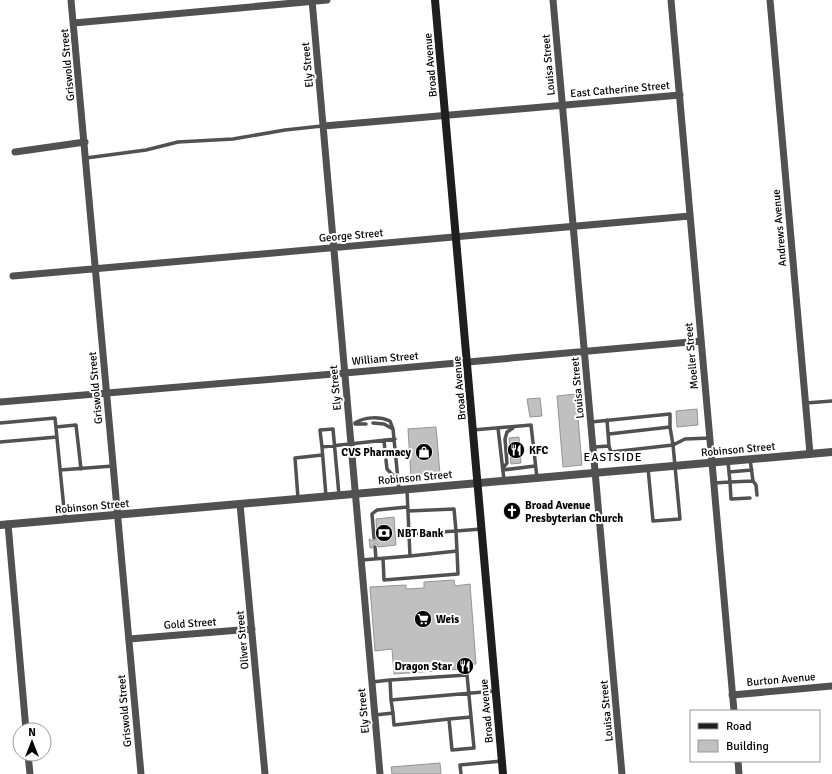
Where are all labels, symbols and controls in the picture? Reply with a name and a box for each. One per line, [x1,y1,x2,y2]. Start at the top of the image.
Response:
street label: Griswold Street [58,28,77,102]
street label: Broad Avenue [421,32,440,98]
street label: Louisa Street [539,34,558,96]
street label: Ely Street [299,42,316,88]
street label: East Catherine Street [570,79,671,100]
street label: Andrews Avenue [770,189,789,267]
street label: George Street [318,226,384,245]
street label: Moeller Street [682,322,701,390]
street label: William Street [351,349,419,368]
street label: Griswold Street [86,351,105,425]
street label: Broad Avenue [450,355,469,421]
street label: Louisa Street [568,357,587,419]
street label: Ely Street [327,365,344,411]
restaurant icon: KFC [506,440,526,460]
street label: Robinson Street [700,440,776,459]
shop icon: CVS Pharmacy [414,442,434,462]
place label: KFC [529,444,549,457]
place label: CVS Pharmacy [341,446,412,459]
district label: EASTSIDE [583,450,643,465]
street label: Robinson Street [377,468,453,487]
street label: Robinson Street [54,497,130,516]
place label: Broad Avenue Presbyterian Church [525,499,623,525]
church icon: Broad Avenue Presbyterian Church [502,501,522,521]
bank icon: NBT Bank [374,523,394,543]
place label: NBT Bank [397,527,444,540]
supermarket icon: Weis [413,609,433,629]
street label: Oliver Street [233,610,252,670]
place label: Weis [436,613,459,626]
street label: Gold Street [163,615,217,632]
restaurant icon: Dragon Star [455,656,475,676]
place label: Dragon Star [394,660,453,673]
street label: Burton Avenue [746,670,816,689]
street label: Griswold Street [115,674,134,748]
street label: Broad Avenue [477,678,496,744]
street label: Louisa Street [597,680,616,742]
street label: Ely Street [355,688,372,734]
legend [690,710,820,762]
text: Road [726,719,752,734]
north arrow [12,722,52,762]
text: N [28,726,36,739]
text: Building [726,739,769,754]

